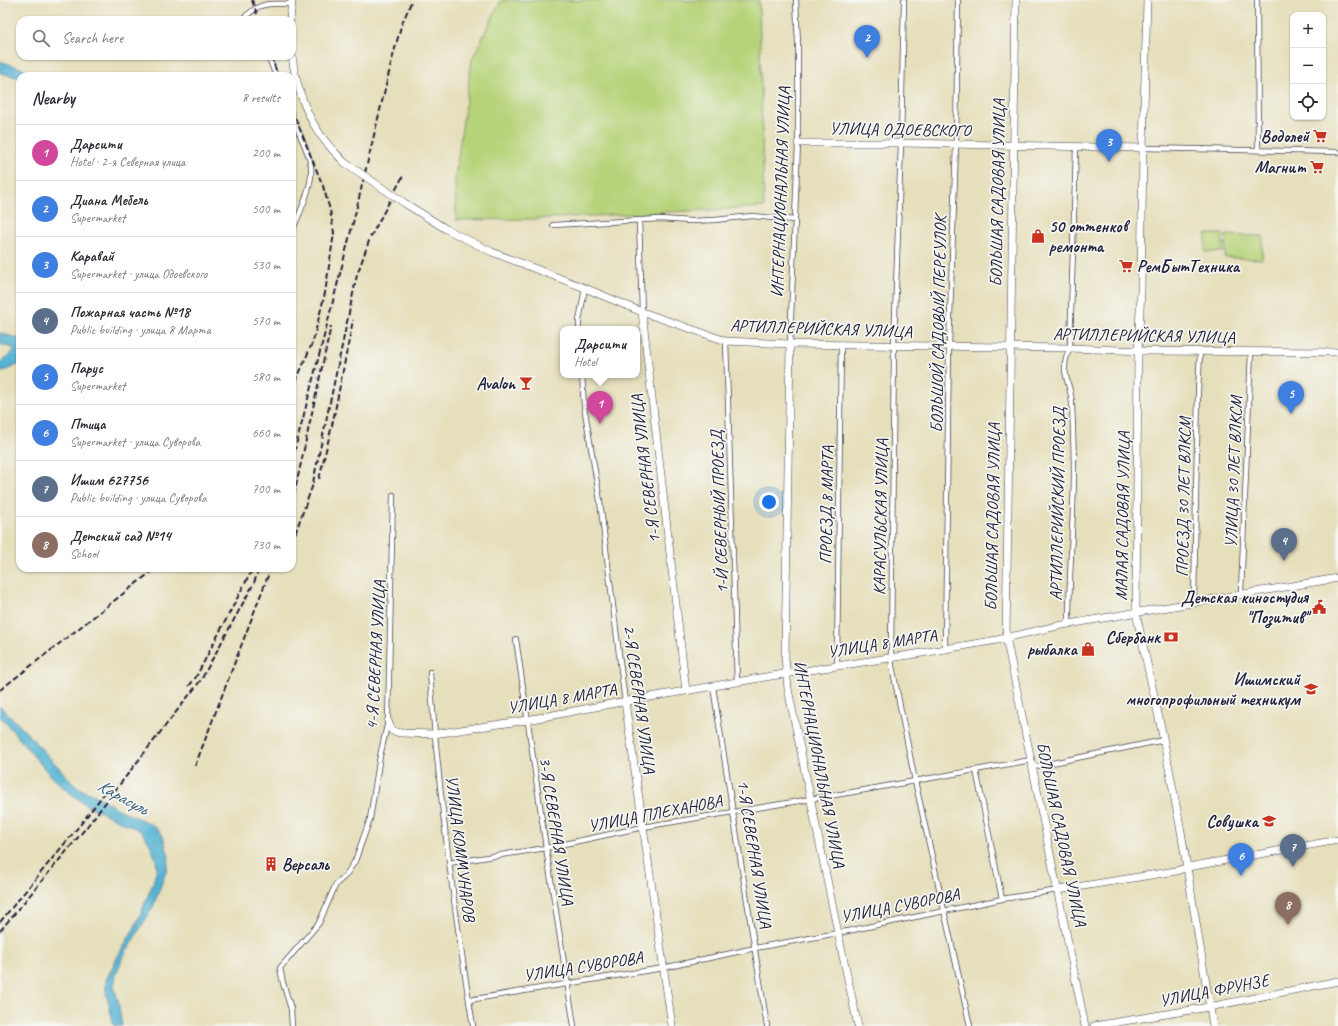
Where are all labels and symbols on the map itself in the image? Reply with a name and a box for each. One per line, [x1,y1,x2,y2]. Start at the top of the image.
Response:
pin: 2 [854,25,880,58]
street label: ИНТЕРНАЦИОНАЛЬНАЯ УЛИЦА [766,86,795,298]
street label: БОЛЬШАЯ САДОВАЯ УЛИЦА [985,98,1010,287]
street label: УЛИЦА ОДОЕВСКОГО [829,118,972,141]
place label: Водолей [1261,126,1311,147]
supermarket icon: Водолей [1312,128,1328,144]
pin: 3 [1096,129,1122,162]
place label: Магнит [1255,157,1307,178]
supermarket icon: Магнит [1309,159,1325,175]
street label: БОЛЬШОЙ САДОВЫЙ ПЕРЕУЛОК [926,212,951,433]
place label: 50 оттенков ремонта [1049,216,1131,257]
shop icon: 50 оттенков ремонта [1030,228,1046,244]
place label: РемБытТехника [1137,256,1241,277]
supermarket icon: РемБытТехника [1118,258,1134,274]
street label: АРТИЛЛЕРИЙСКАЯ УЛИЦА [730,315,913,342]
street label: АРТИЛЛЕРИЙСКАЯ УЛИЦА [1053,323,1236,348]
place label: Avalon [476,373,516,394]
bar icon: Avalon [518,375,534,391]
pin: 5 [1278,381,1304,414]
pin: 1 [587,391,613,424]
street label: 1-Я СЕВЕРНАЯ УЛИЦА [626,393,665,544]
street label: УЛИЦА 30 ЛЕТ ВЛКСМ [1220,394,1247,548]
street label: АРТИЛЛЕРИЙСКИЙ ПРОЕЗД [1045,406,1070,601]
street label: ПРОЕЗД 30 ЛЕТ ВЛКСМ [1172,415,1195,577]
street label: БОЛЬШАЯ САДОВАЯ УЛИЦА [980,422,1005,611]
street label: 1-Й СЕВЕРНЫЙ ПРОЕЗД [706,428,733,594]
street label: МАЛАЯ САДОВАЯ УЛИЦА [1111,430,1134,601]
street label: КАРАСУЛЬСКАЯ УЛИЦА [869,438,892,595]
street label: ПРОЕЗД 8 МАРТА [815,445,838,564]
your location [759,492,779,512]
pin: 4 [1271,528,1297,561]
street label: 4-Я СЕВЕРНАЯ УЛИЦА [361,579,390,730]
place label: Детская киностудия "Позитив" [1181,587,1312,629]
public building icon: Детская киностудия "Позитив" [1311,599,1327,615]
street label: 2-Я СЕВЕРНАЯ УЛИЦА [619,624,660,775]
street label: УЛИЦА 8 МАРТА [826,624,939,662]
place label: Сбербанк [1106,627,1161,648]
bank icon: Сбербанк [1163,629,1179,645]
place label: рыбалка [1028,639,1079,660]
shop icon: рыбалка [1080,641,1096,657]
street label: ИНТЕРНАЦИОНАЛЬНАЯ УЛИЦА [789,659,850,870]
place label: Ишимский многопрофильный техникум [1126,669,1302,710]
street label: УЛИЦА 8 МАРТА [506,679,619,718]
school or university icon: Ишимский многопрофильный техникум [1303,681,1319,697]
street label: БОЛЬШАЯ САДОВАЯ УЛИЦА [1032,740,1092,929]
street label: 3-Я СЕВЕРНАЯ УЛИЦА [534,756,579,907]
water label: Карасуль [94,774,154,821]
street label: УЛИЦА КОММУНАРОВ [441,774,480,924]
street label: 1-Я СЕВЕРНАЯ УЛИЦА [732,779,777,930]
street label: УЛИЦА ПЛЕХАНОВА [586,790,725,837]
place label: Совушка [1206,811,1260,832]
school or university icon: Совушка [1261,813,1277,829]
pin: 7 [1280,834,1306,867]
pin: 6 [1228,843,1254,876]
place label: Версаль [282,854,330,875]
building icon: Версаль [263,856,279,872]
street label: УЛИЦА СУВОРОВА [839,883,963,927]
pin: 8 [1275,892,1301,925]
street label: УЛИЦА СУВОРОВА [522,946,646,986]
street label: УЛИЦА ФРУНЗЕ [1158,969,1273,1011]

